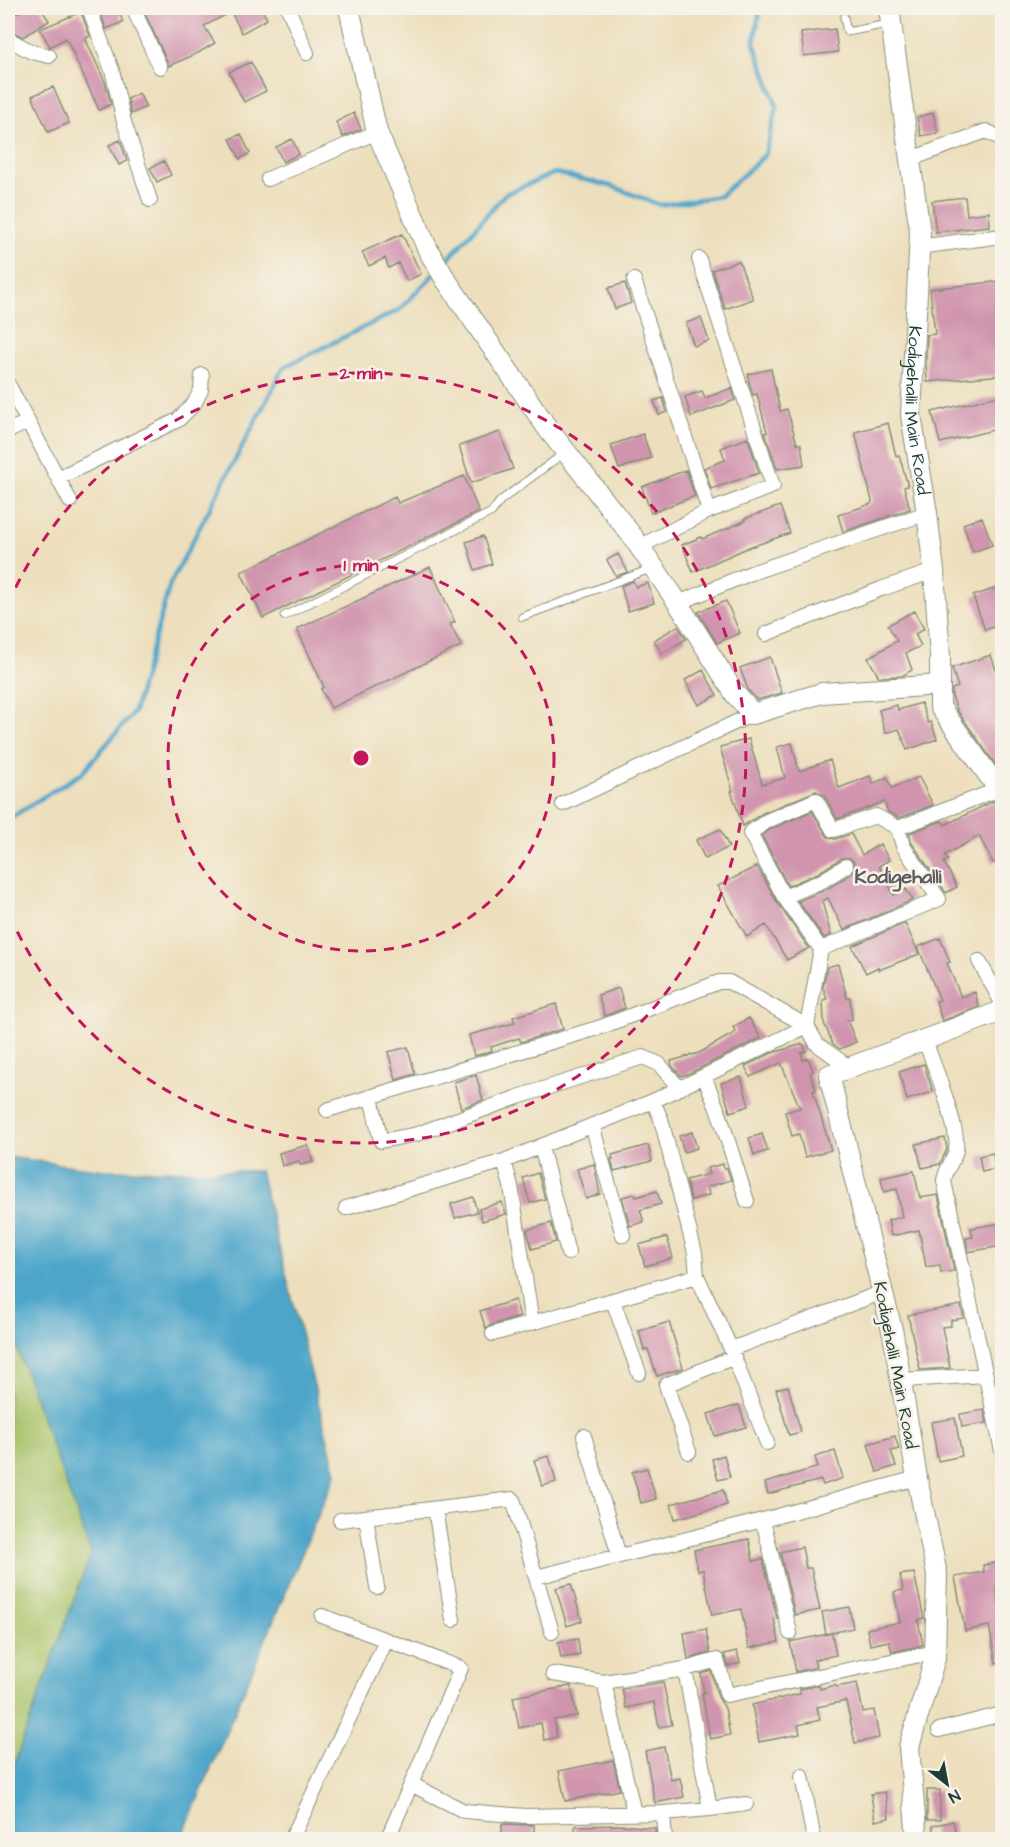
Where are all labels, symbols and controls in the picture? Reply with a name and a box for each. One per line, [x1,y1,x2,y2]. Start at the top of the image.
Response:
street label: Kodigehalli Main Road [898,325,936,497]
text: 2 min [338,361,383,386]
text: 1 min [343,553,379,578]
centre of rings [351,748,371,768]
district label: Kodigehalli [854,863,943,892]
street label: Kodigehalli Main Road [866,1279,924,1451]
north arrow [917,1754,977,1814]
text: N [944,1784,964,1808]

